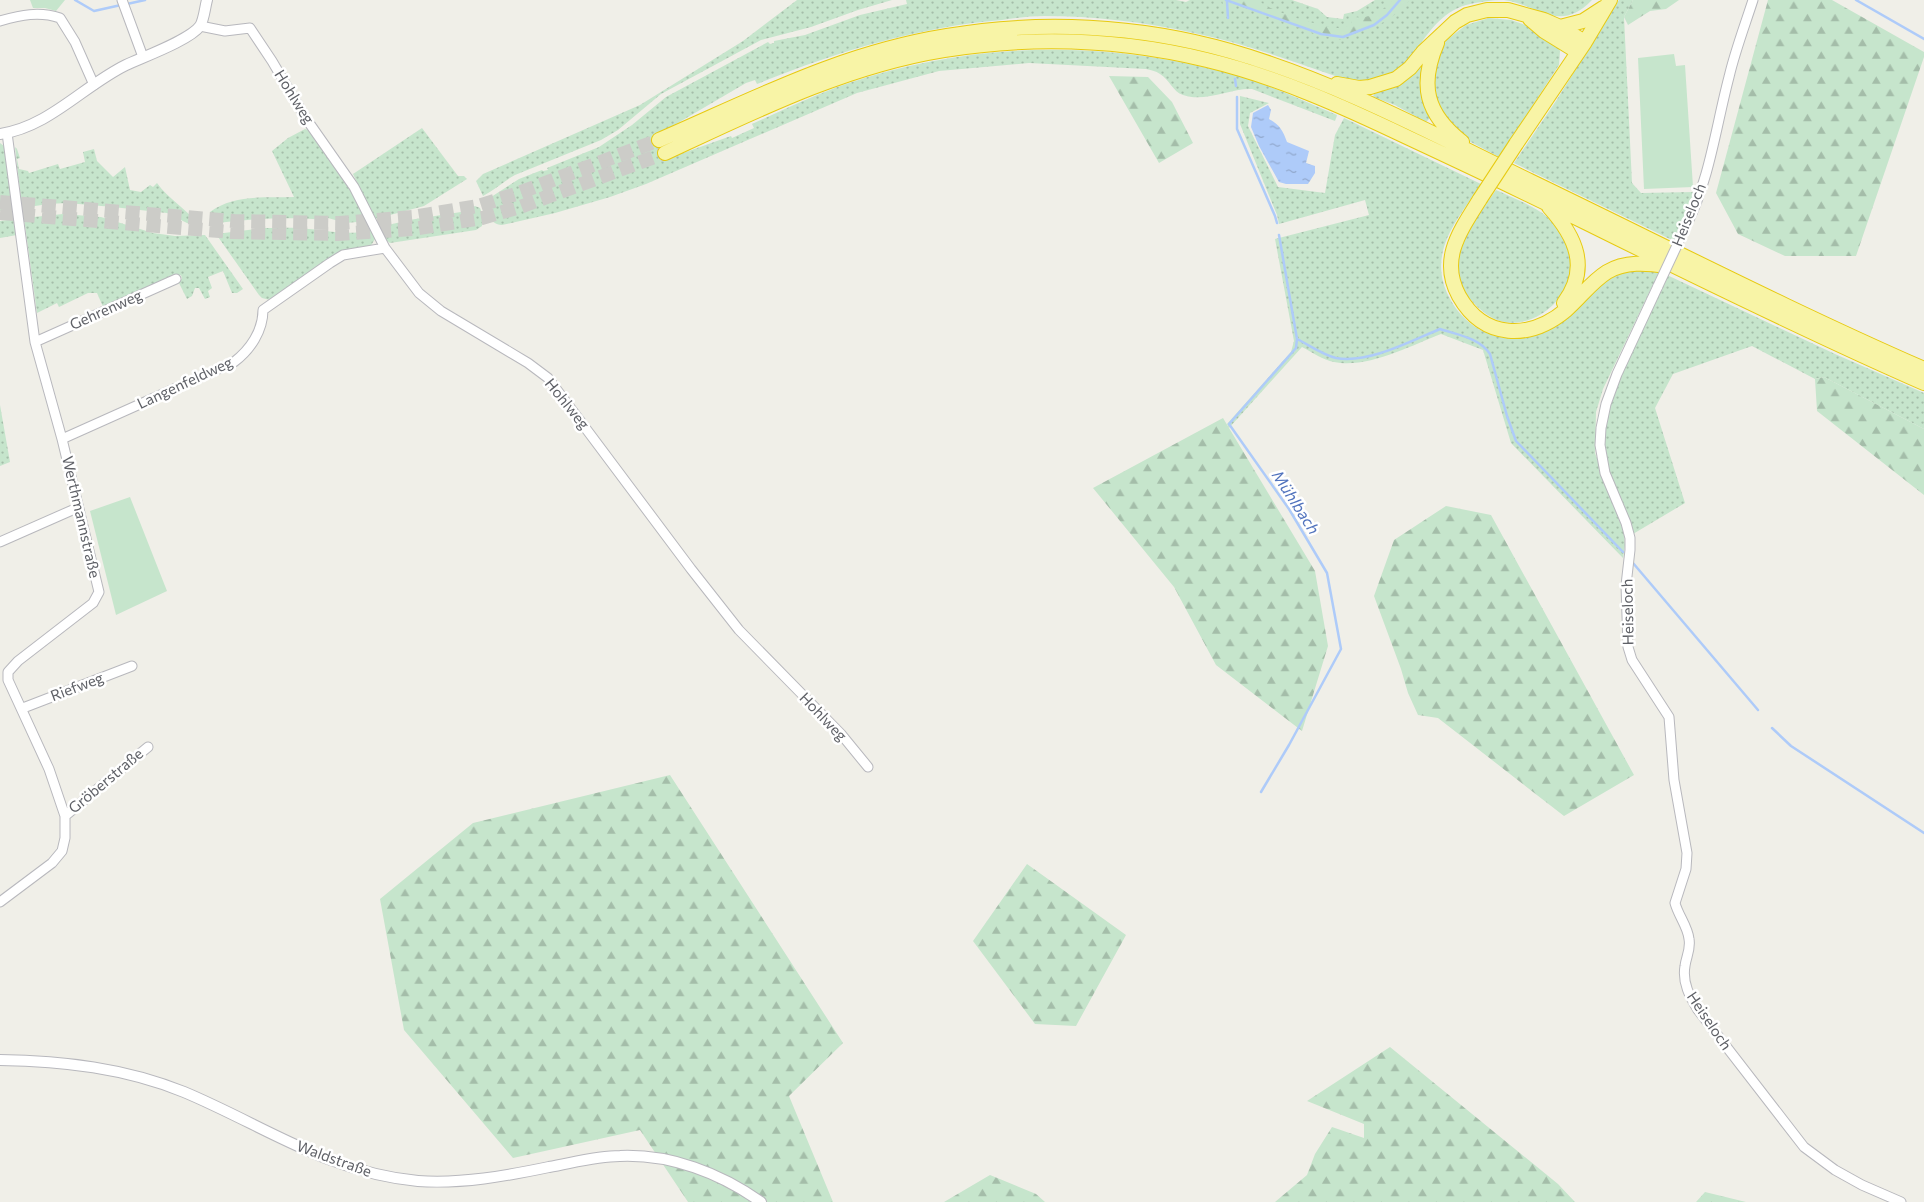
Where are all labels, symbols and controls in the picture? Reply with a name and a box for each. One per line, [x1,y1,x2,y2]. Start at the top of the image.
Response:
street label: Hohlweg [271,66,318,127]
street label: Heiseloch [1667,180,1709,249]
street label: Gehrenweg [67,285,145,333]
street label: Langenfeldweg [134,352,235,412]
street label: Hohlweg [542,374,594,433]
street label: Werthmannstraße [59,454,105,580]
water label: Mühlbach [1269,466,1324,537]
street label: Heiseloch [1617,579,1637,645]
street label: Riefweg [48,668,106,704]
street label: Hohlweg [796,688,851,744]
street label: Gröberstraße [64,744,146,817]
street label: Heiseloch [1684,988,1736,1053]
street label: Waldstraße [294,1136,374,1180]

